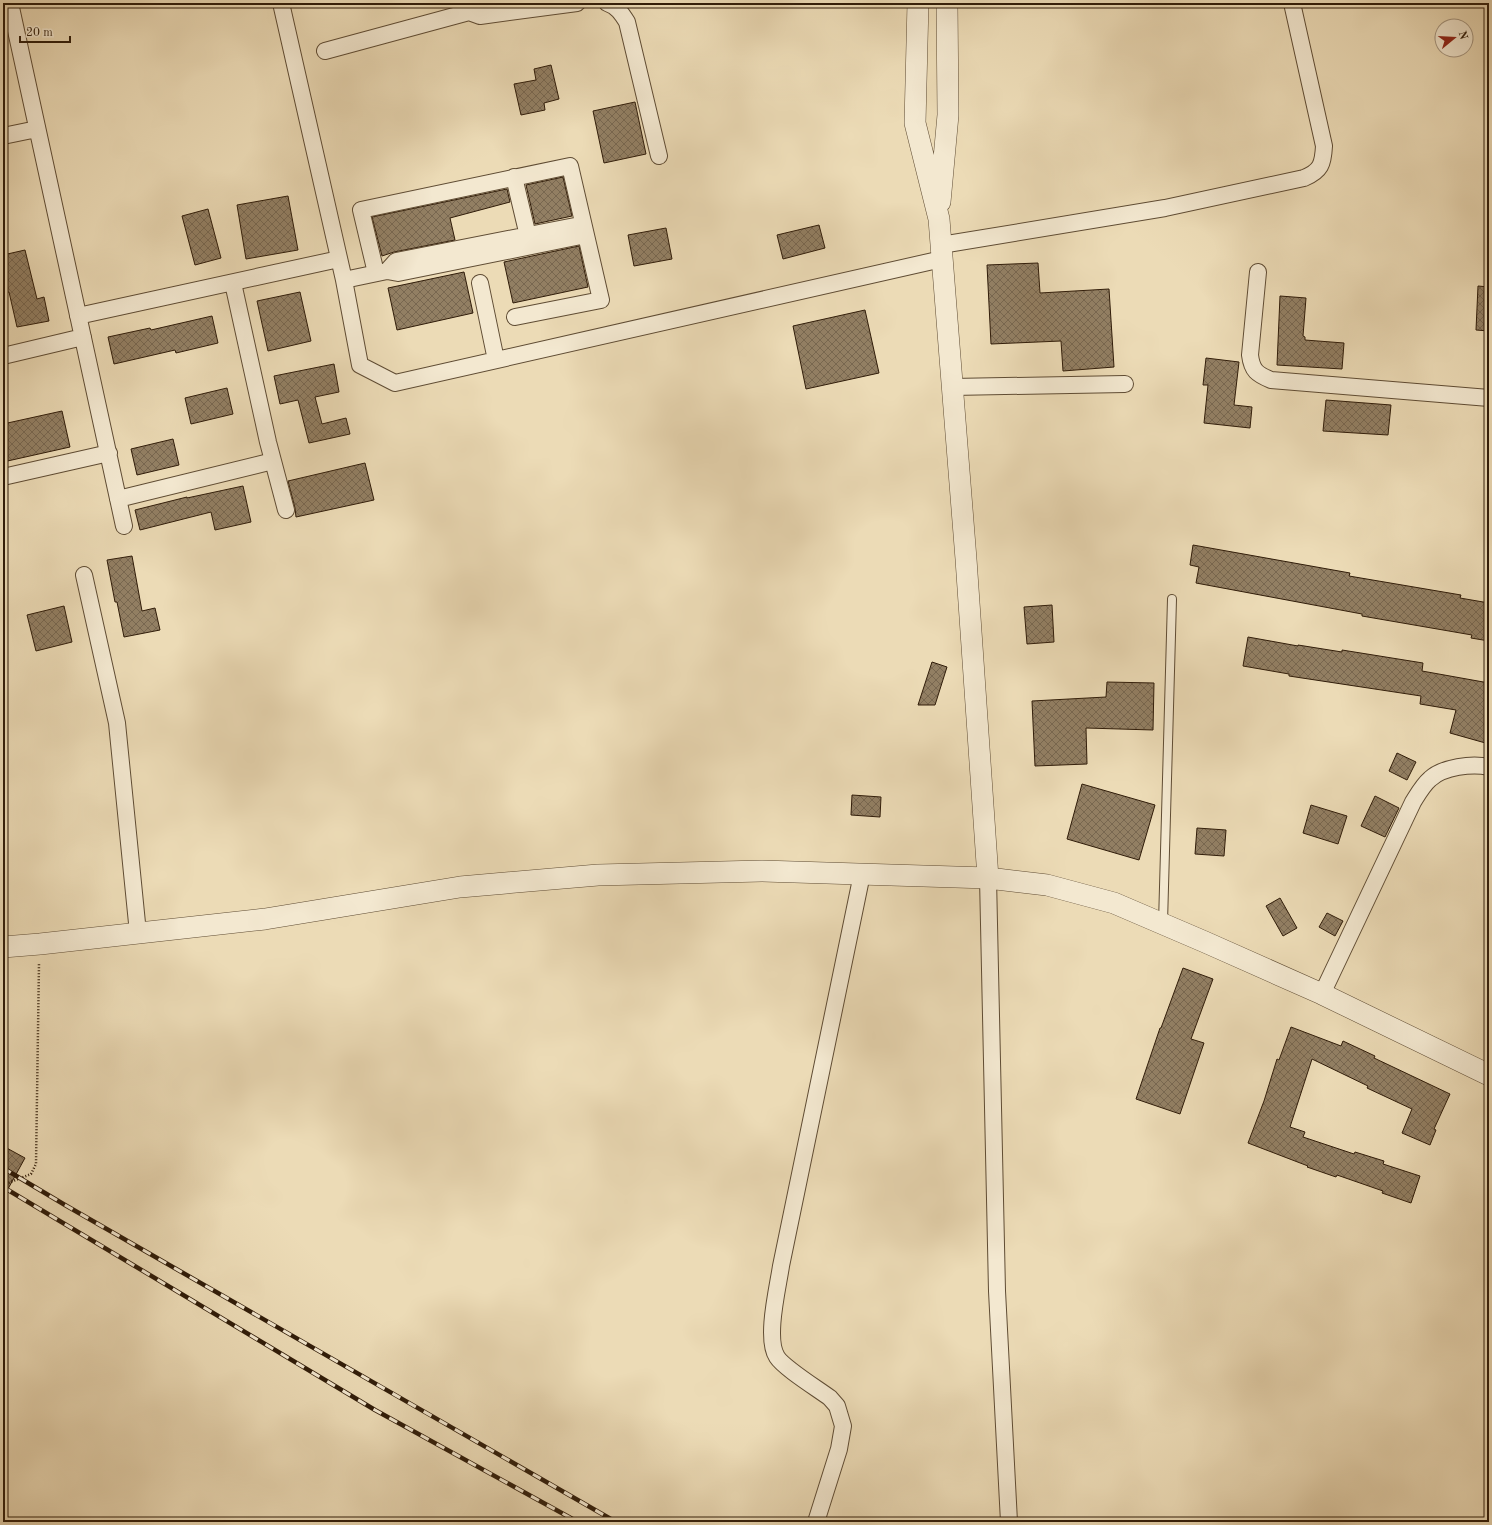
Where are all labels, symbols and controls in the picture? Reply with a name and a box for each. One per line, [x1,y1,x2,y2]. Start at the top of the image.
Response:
scale bar [20,18,70,44]
north arrow [1434,18,1474,58]
text: 20 m [26,27,53,39]
text: N [1456,30,1469,42]

